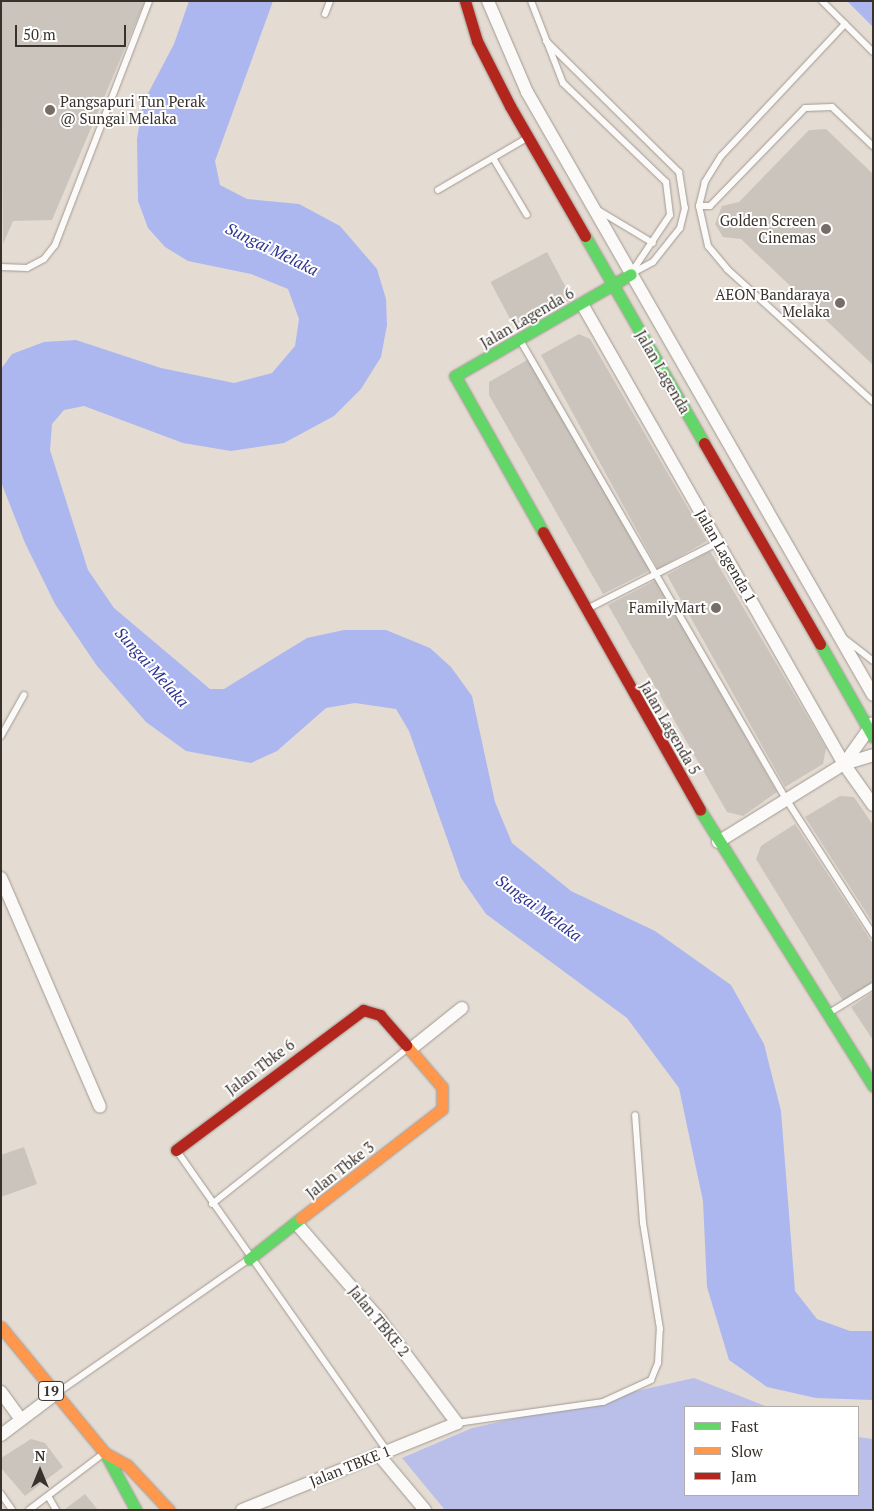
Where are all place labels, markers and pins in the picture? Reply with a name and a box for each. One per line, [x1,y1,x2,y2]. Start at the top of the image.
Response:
place label: Pangsapuri Tun Perak @ Sungai Melaka [60,92,205,127]
marker: Pangsapuri Tun Perak @ Sungai Melaka [44,104,56,116]
place label: Golden Screen Cinemas [720,211,816,246]
marker: Golden Screen Cinemas [820,223,832,235]
place label: AEON Bandaraya Melaka [715,285,830,320]
marker: AEON Bandaraya Melaka [834,297,846,309]
place label: FamilyMart [629,599,706,617]
marker: FamilyMart [710,602,722,614]

